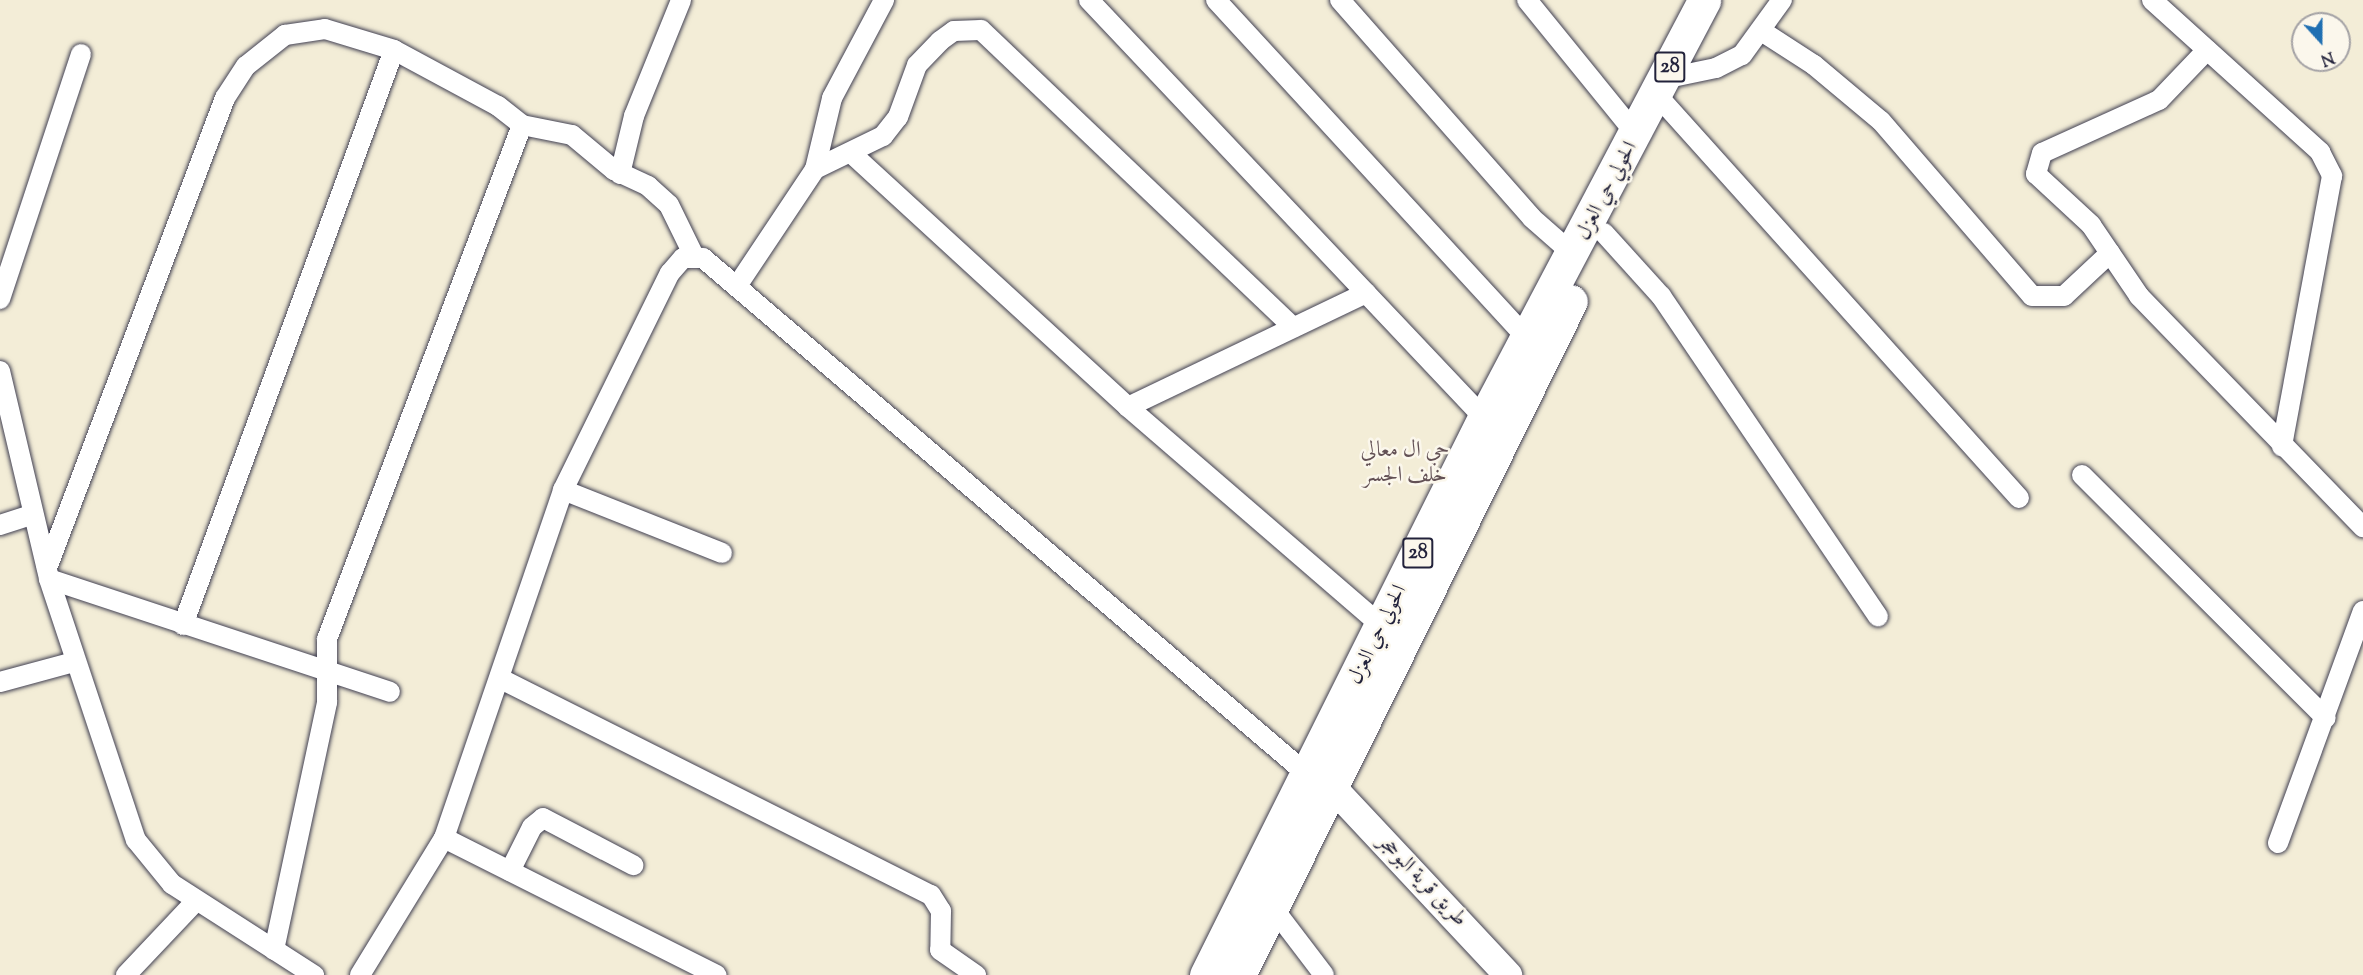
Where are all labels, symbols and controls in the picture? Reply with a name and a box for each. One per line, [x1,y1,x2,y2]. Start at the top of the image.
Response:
north arrow [2291,12,2351,72]
text: N [2317,44,2337,70]
road number: 28 [1654,50,1686,84]
street label: الحولي حي العزل [1571,137,1643,245]
district label: حي ال معالي خلف الجسر [1361,438,1449,490]
road number: 28 [1402,536,1434,570]
street label: الحولي حي العزل [1343,581,1413,689]
street label: طريق قرية البوحجر [1372,830,1472,932]

